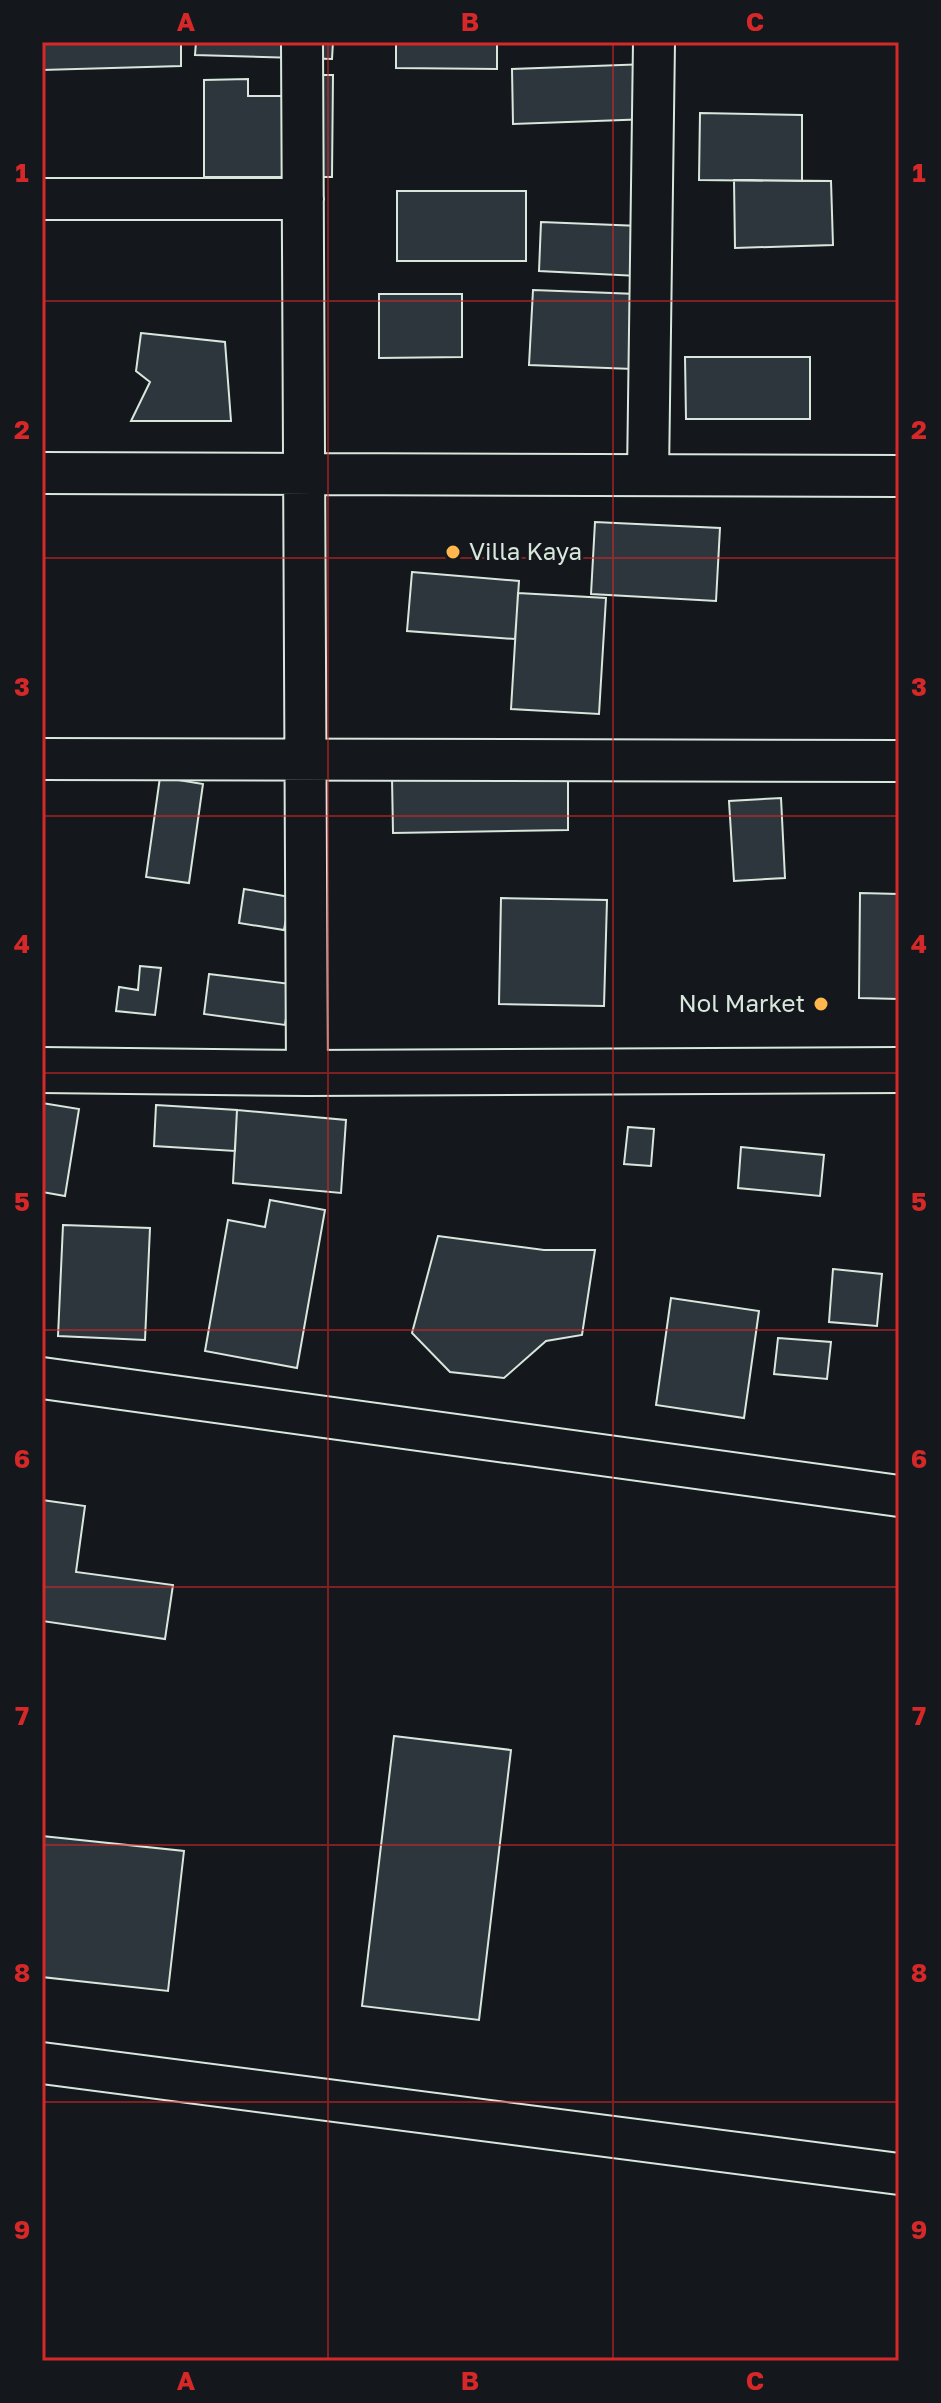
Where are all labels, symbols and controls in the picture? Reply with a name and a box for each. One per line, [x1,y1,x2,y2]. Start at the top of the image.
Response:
text: A [177,6,196,37]
text: B [461,6,479,37]
text: C [746,6,764,37]
text: 1 [15,157,29,188]
text: 1 [912,157,926,188]
text: 2 [14,414,30,445]
text: 2 [911,414,927,445]
place label: Villa Kaya [469,536,582,565]
marker: Villa Kaya [444,543,462,561]
text: 3 [14,671,30,702]
text: 3 [911,671,927,702]
text: 4 [14,928,30,959]
text: 4 [911,928,927,959]
place label: Nol Market [679,988,805,1017]
marker: Nol Market [812,995,830,1013]
text: 5 [14,1186,30,1217]
text: 5 [911,1186,927,1217]
text: 6 [14,1443,30,1474]
text: 6 [911,1443,927,1474]
text: 7 [15,1700,29,1731]
text: 7 [912,1700,926,1731]
text: 8 [14,1957,30,1988]
text: 8 [911,1957,927,1988]
text: 9 [14,2214,30,2245]
text: 9 [911,2214,927,2245]
text: A [177,2365,196,2396]
text: B [461,2365,479,2396]
text: C [746,2365,764,2396]

